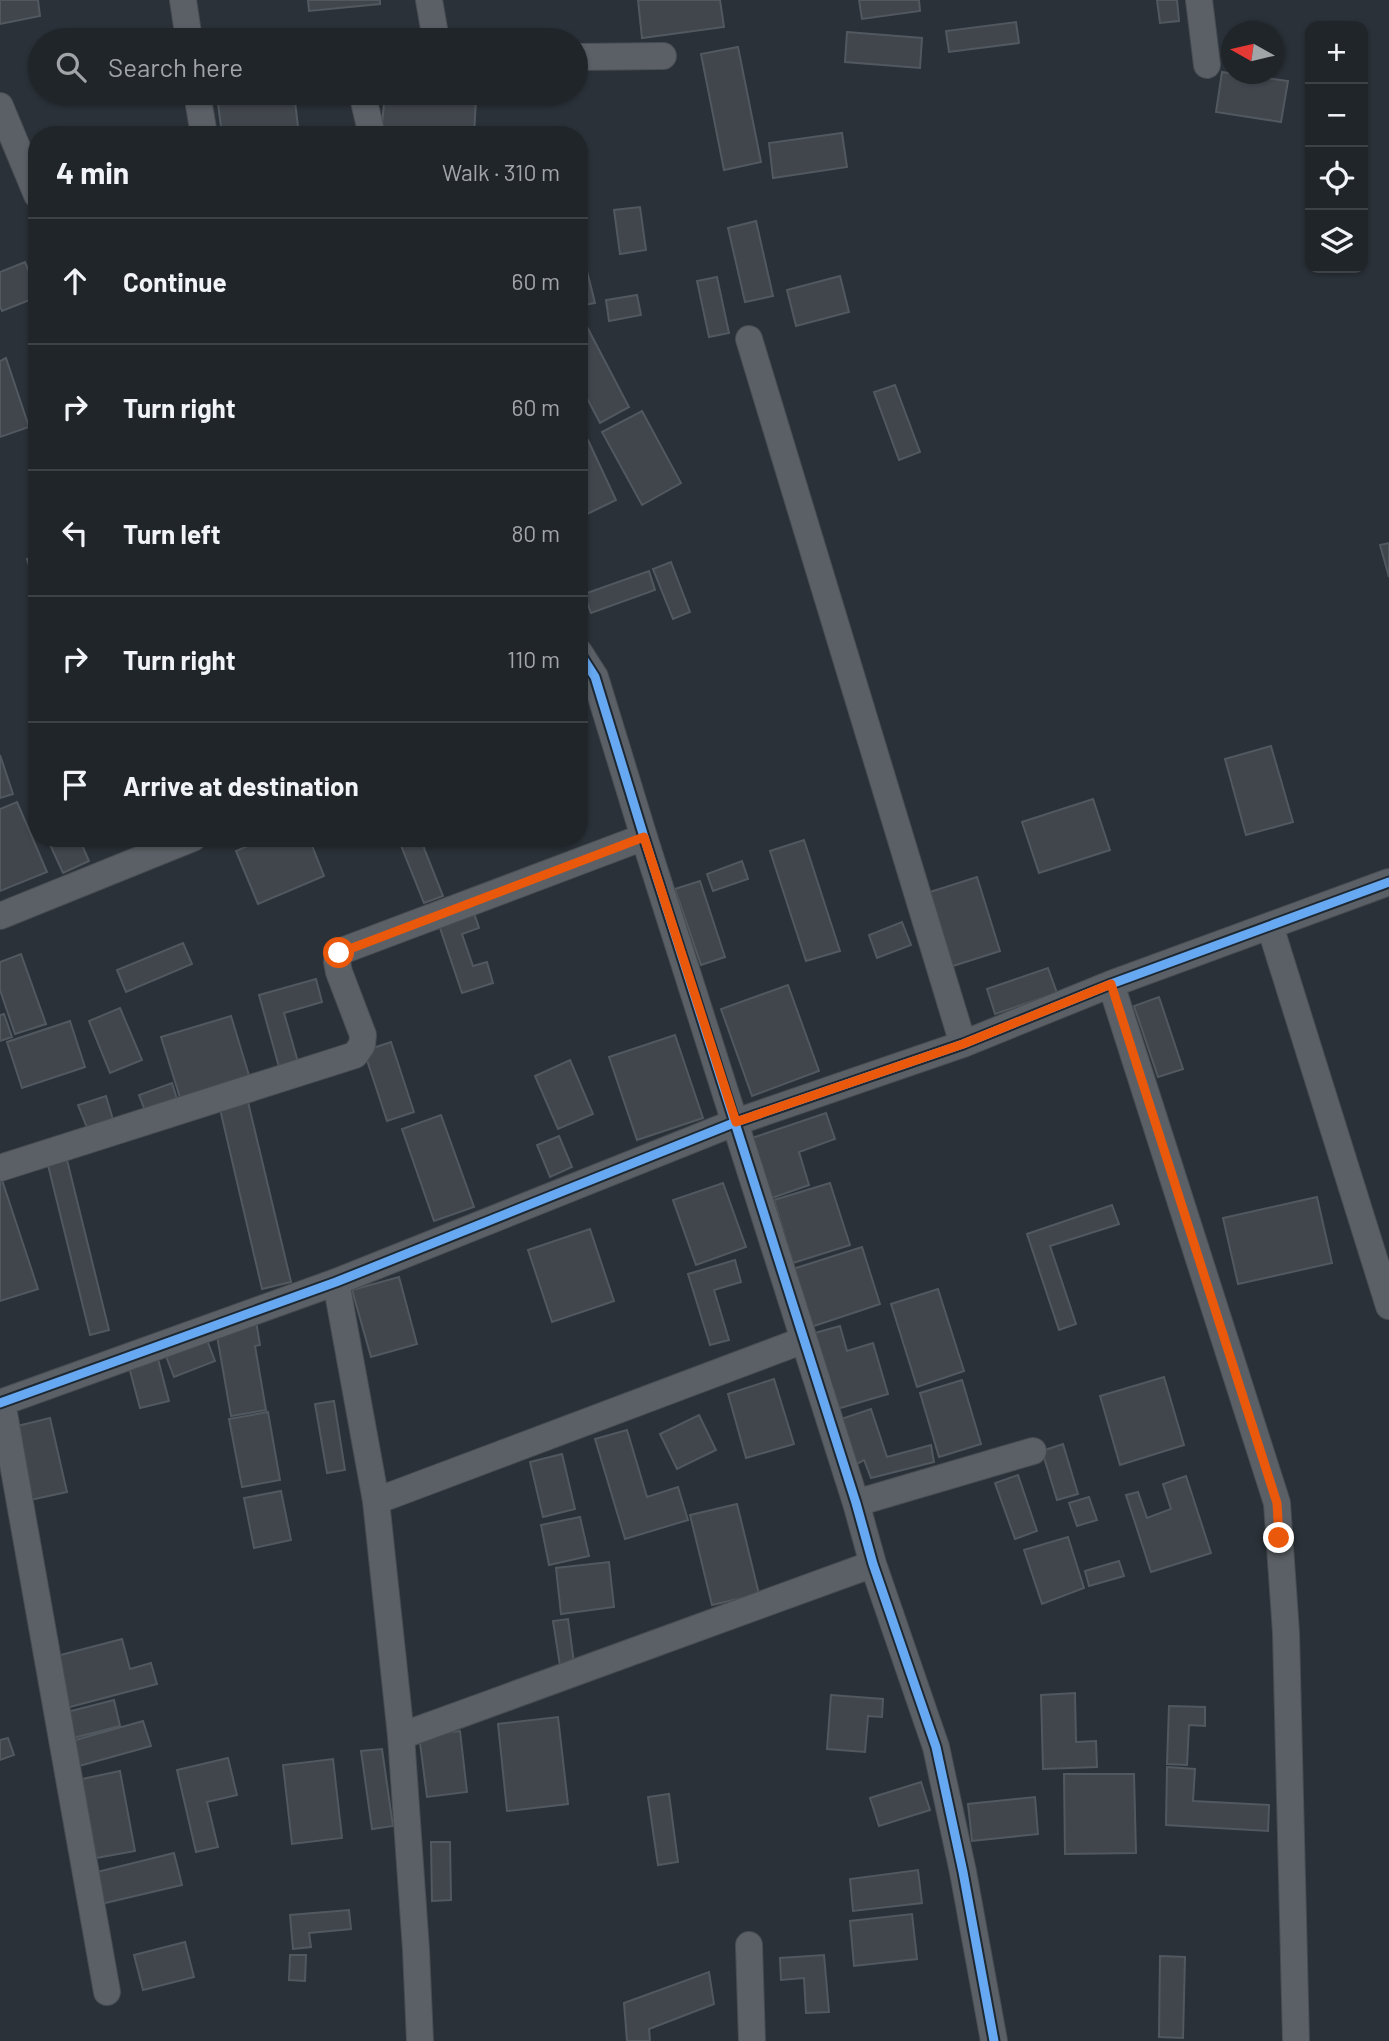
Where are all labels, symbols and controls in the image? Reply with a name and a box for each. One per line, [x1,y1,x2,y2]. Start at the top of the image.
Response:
north arrow [1221,21,1284,84]
map controls [1305,21,1368,273]
button: + [1305,21,1368,84]
search box [28,28,588,105]
icon: search [52,48,90,86]
text: Search here [108,51,243,82]
button: − [1305,84,1368,147]
button: locate [1305,147,1368,210]
text: 4 min [56,154,129,190]
text: Walk · 310 m [442,158,560,186]
button: layers [1305,210,1368,273]
icon: ahead [56,262,94,300]
text: Continue [123,266,227,297]
text: 60 m [512,267,560,295]
icon: right [56,388,94,426]
text: Turn right [123,392,236,423]
text: 60 m [512,393,560,421]
icon: left [56,514,94,552]
text: Turn left [123,518,221,549]
text: 80 m [511,519,560,547]
icon: right [56,640,94,678]
text: Turn right [123,644,236,675]
text: 110 m [507,645,560,673]
icon: arrive [56,766,94,804]
text: Arrive at destination [123,770,359,801]
route start [323,937,354,968]
route end [1263,1522,1294,1553]

